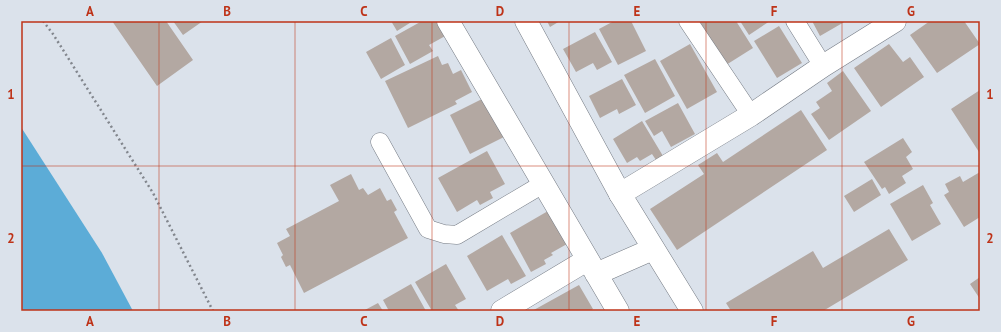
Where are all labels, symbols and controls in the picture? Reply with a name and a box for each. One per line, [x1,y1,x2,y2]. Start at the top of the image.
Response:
text: A [86,3,94,20]
text: B [223,3,231,20]
text: C [360,3,368,20]
text: D [496,3,504,20]
text: E [634,3,641,20]
text: F [771,3,778,20]
text: G [907,3,915,20]
text: 1 [7,86,15,103]
text: 1 [986,86,994,103]
text: 2 [7,230,15,247]
text: 2 [986,230,994,247]
text: A [86,313,94,330]
text: B [223,313,231,330]
text: C [360,313,368,330]
text: D [496,313,504,330]
text: E [634,313,641,330]
text: F [771,313,778,330]
text: G [907,313,915,330]

